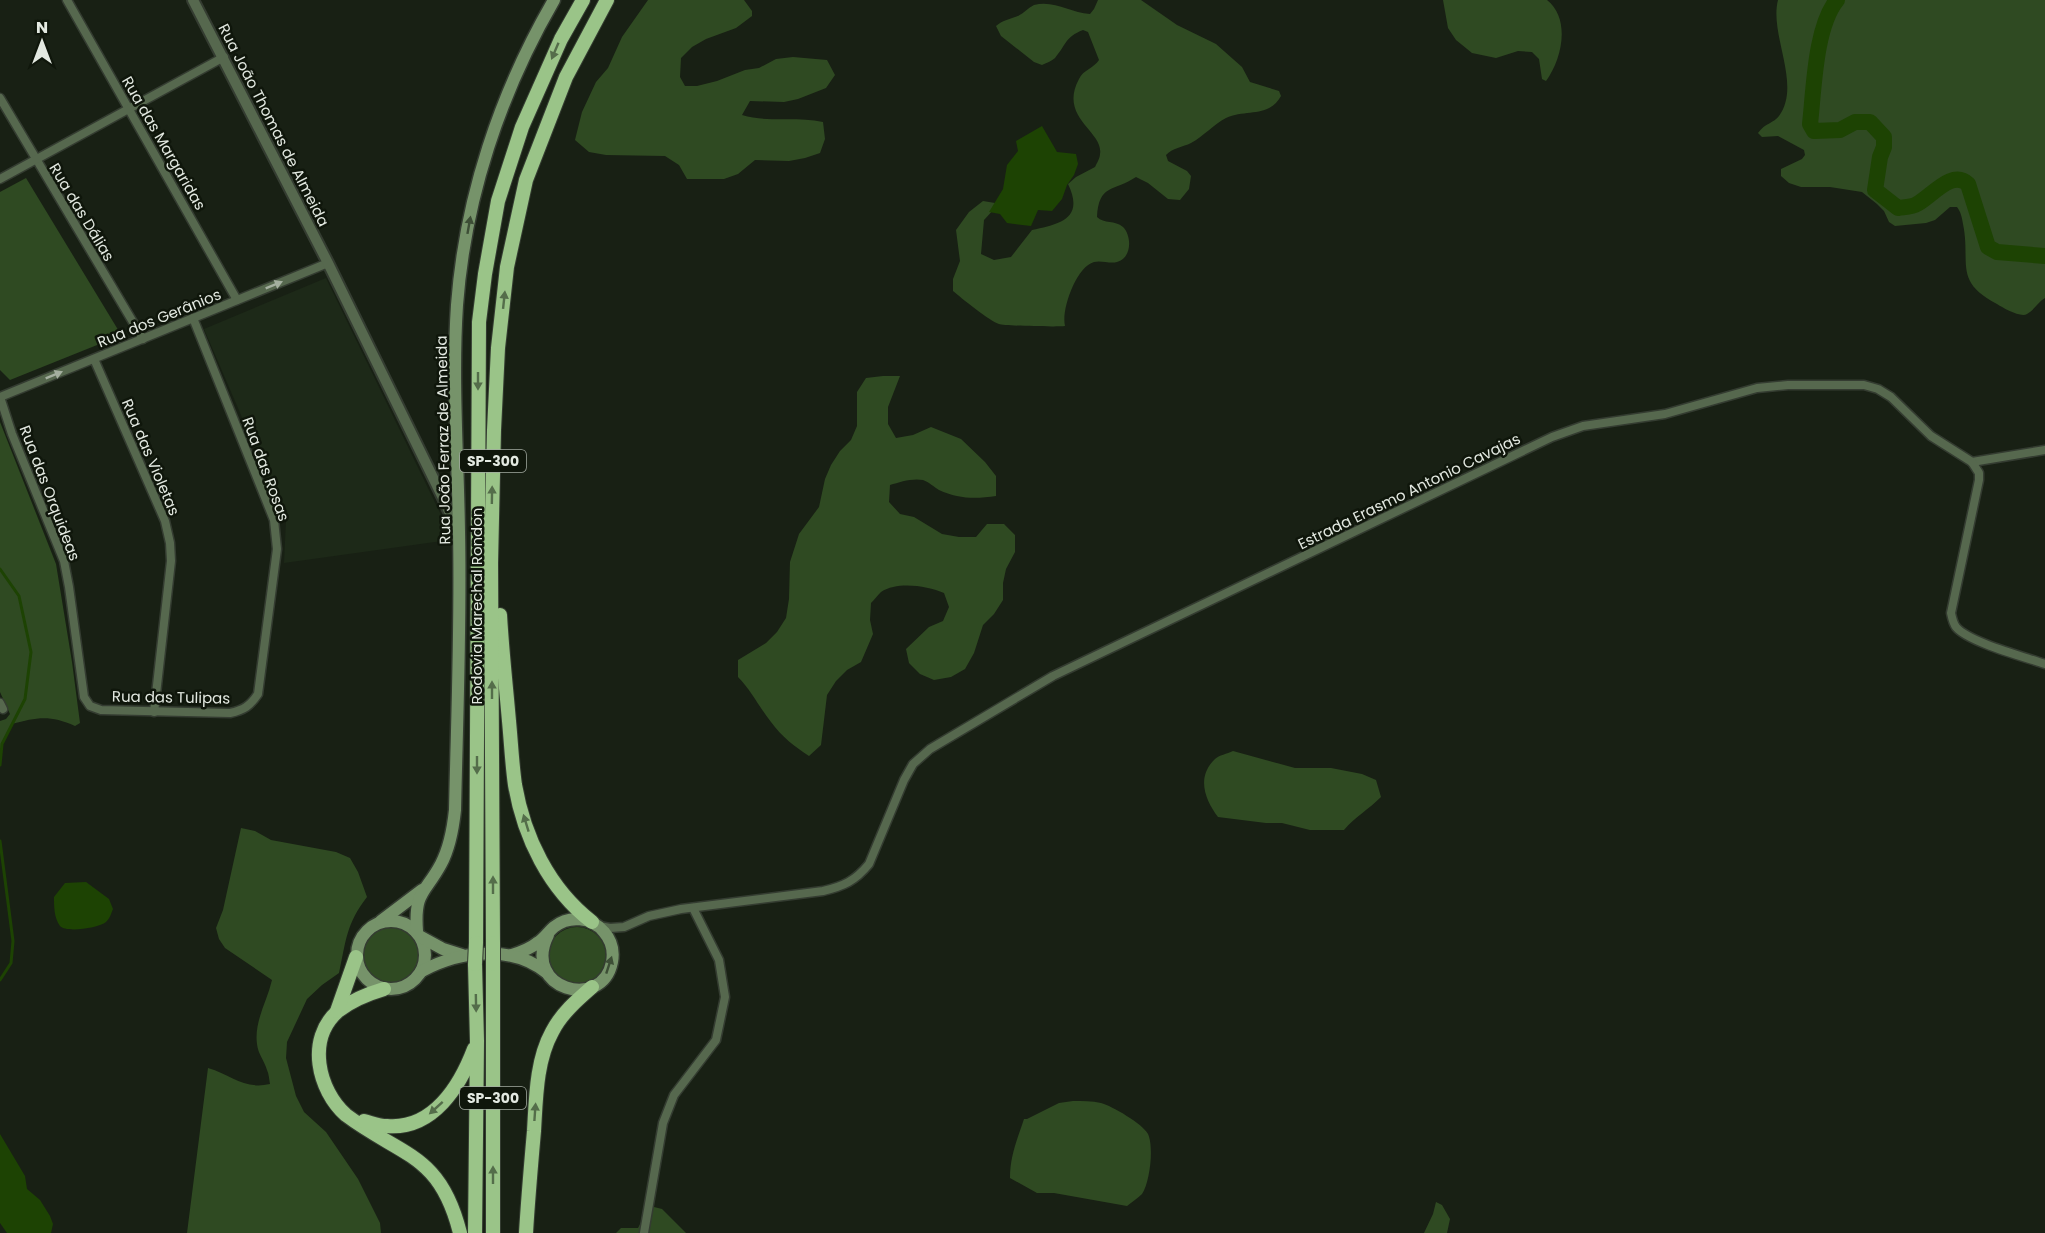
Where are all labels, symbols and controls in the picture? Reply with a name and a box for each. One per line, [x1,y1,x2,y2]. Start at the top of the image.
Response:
north arrow [12,12,72,72]
text: N [36,16,48,39]
street label: Rua João Thomas de Almeida [214,20,334,230]
one-way arrow [550,43,560,61]
street label: Rua das Margaridas [117,72,211,214]
street label: Rua das Dálias [44,159,120,265]
one-way arrow [465,216,474,235]
one-way arrow [265,280,283,289]
street label: Rua dos Gerânios [94,284,224,352]
one-way arrow [499,291,508,310]
street label: Rua João Ferraz de Almeida [431,335,455,545]
one-way arrow [46,370,64,380]
one-way arrow [473,372,483,391]
street label: Rua das Violetas [117,395,185,519]
street label: Rua das Rosas [237,414,295,524]
street label: Rua das Orquideas [15,422,86,564]
street label: Estrada Erasmo Antonio Cavajas [1294,428,1524,554]
road number: SP-300 [460,450,526,472]
one-way arrow [488,485,497,504]
street label: Rodovia Marechal Rondon [466,508,487,704]
one-way arrow [487,680,497,699]
street label: Rua das Tulipas [112,685,230,709]
one-way arrow [472,756,481,775]
one-way arrow [521,814,530,832]
one-way arrow [488,875,498,894]
one-way arrow [605,956,615,974]
one-way arrow [471,993,481,1012]
road number: SP-300 [460,1087,526,1109]
one-way arrow [429,1101,444,1114]
one-way arrow [530,1102,540,1121]
one-way arrow [488,1165,498,1184]

